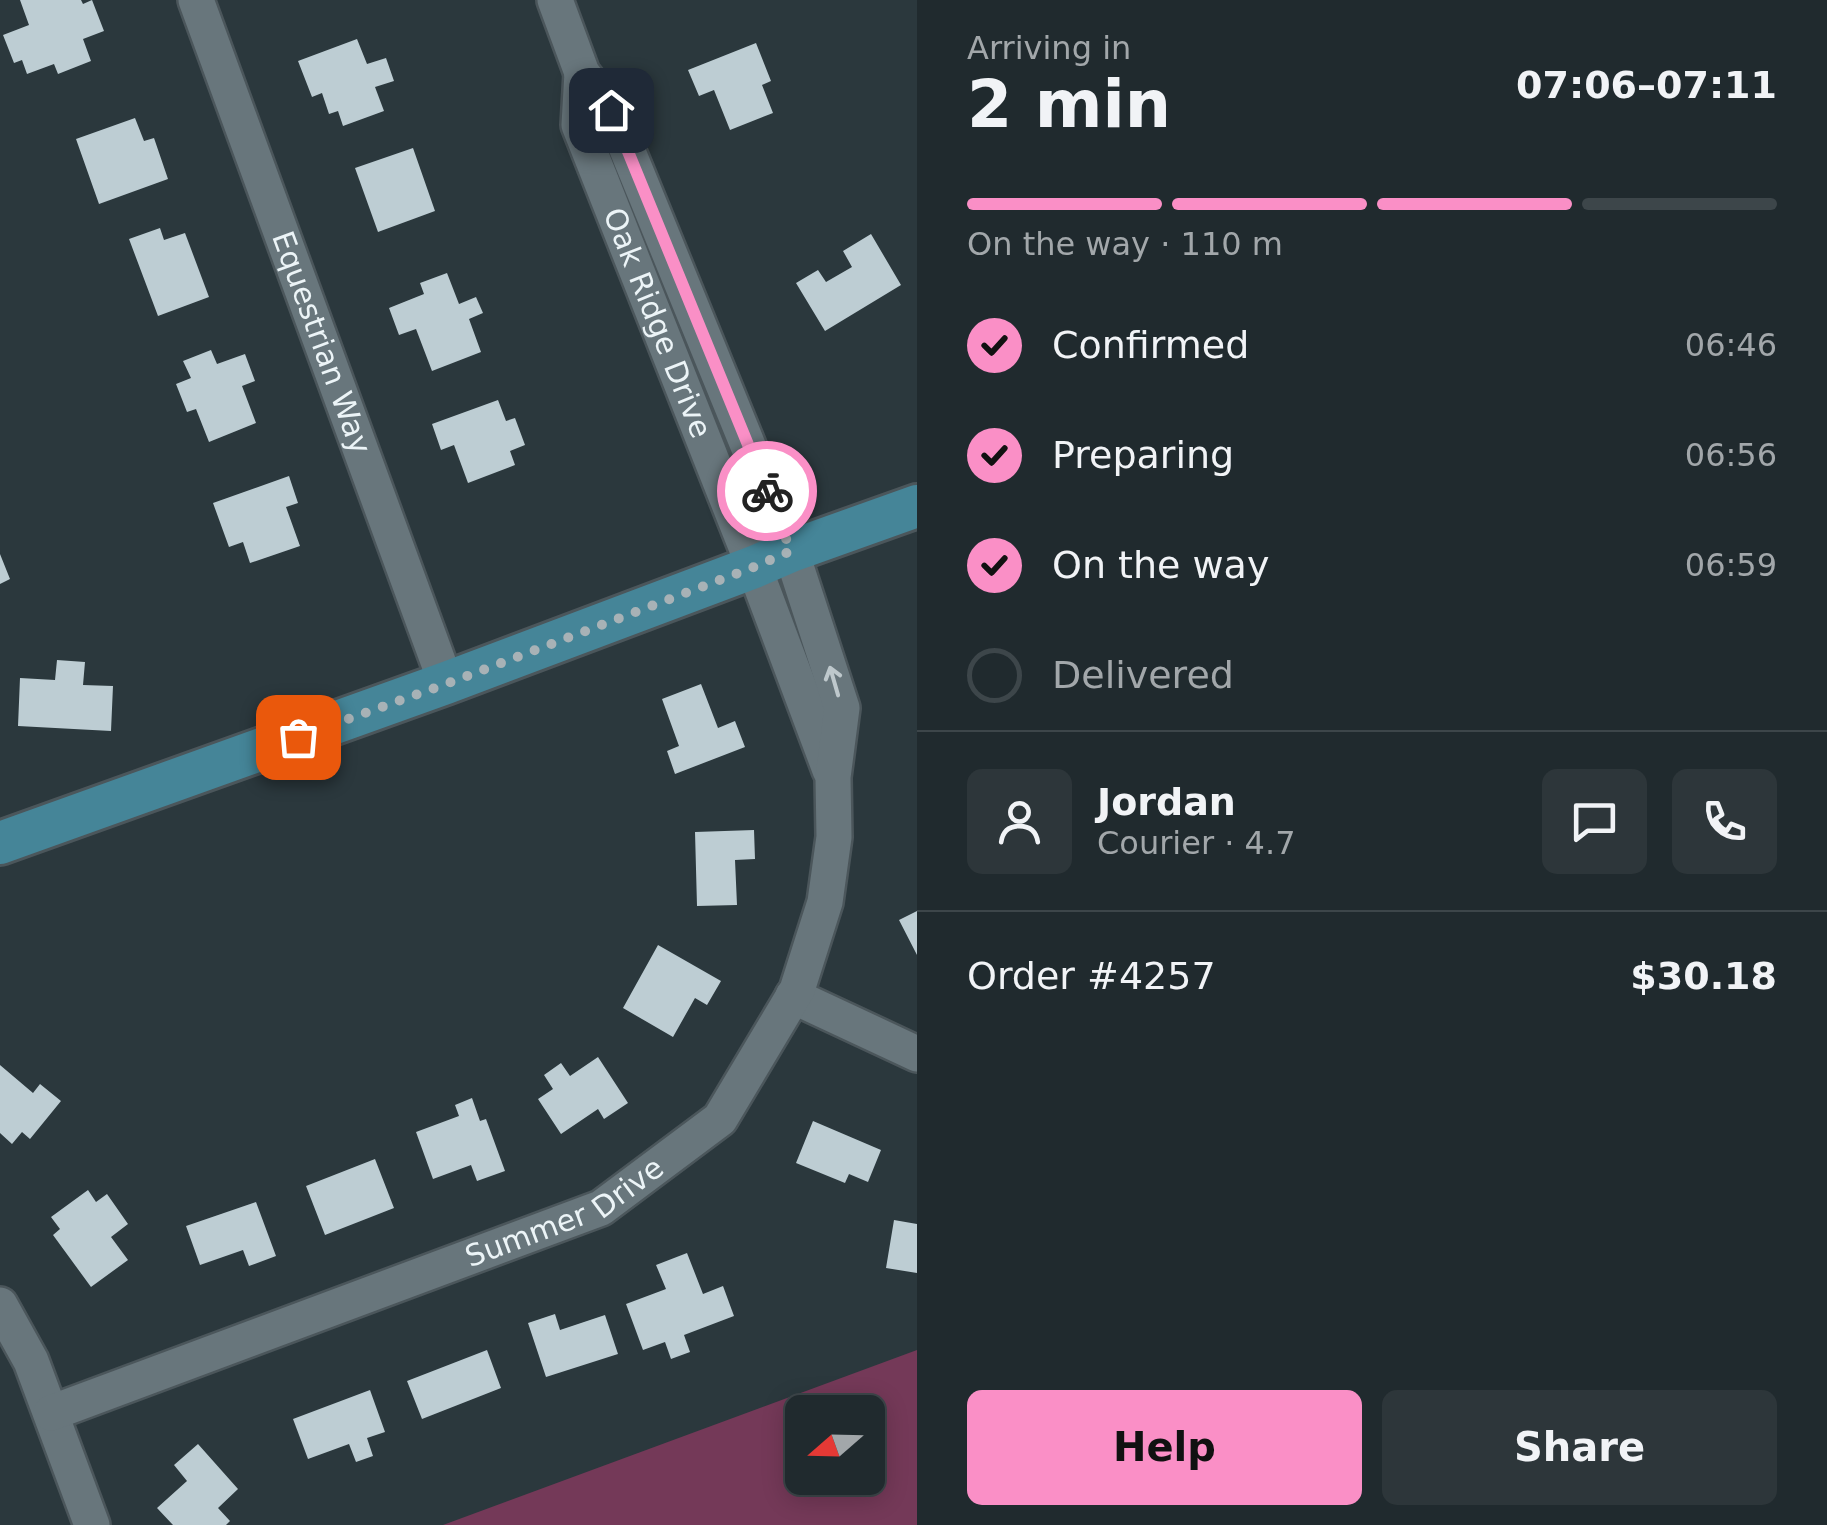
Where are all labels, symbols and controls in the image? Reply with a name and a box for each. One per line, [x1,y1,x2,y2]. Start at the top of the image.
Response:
text: Arriving in [967,29,1131,67]
text: 07:06–07:11 [1516,63,1777,107]
text: 2 min [967,67,1171,142]
pin [569,68,654,153]
icon: home [584,83,639,138]
street label: Oak Ridge Drive [597,203,719,443]
text: On the way · 110 m [967,225,1283,263]
street label: Equestrian Way [265,226,379,459]
icon: check [967,318,1022,373]
text: Confirmed [1052,323,1249,367]
text: 06:46 [1685,326,1777,364]
icon: check [967,428,1022,483]
text: Preparing [1052,433,1234,477]
text: 06:56 [1685,436,1777,474]
courier [717,441,817,541]
icon: bike [740,464,795,519]
icon: check [967,538,1022,593]
text: On the way [1052,543,1269,587]
text: 06:59 [1685,546,1777,584]
text: Delivered [1052,653,1234,697]
one-way arrow [824,666,842,697]
pin [256,695,341,780]
icon: bag [271,710,326,765]
button: person [967,769,1072,874]
button: chat [1542,769,1647,874]
button: phone [1672,769,1777,874]
text: Jordan [1097,780,1236,824]
text: Courier · 4.7 [1097,824,1296,862]
text: Order #4257 [967,954,1216,998]
text: $30.18 [1630,954,1777,998]
street label: Summer Drive [460,1150,670,1274]
button: Help [967,1390,1362,1505]
button: Share [1382,1390,1777,1505]
north arrow [785,1395,885,1495]
map controls [785,1395,885,1495]

